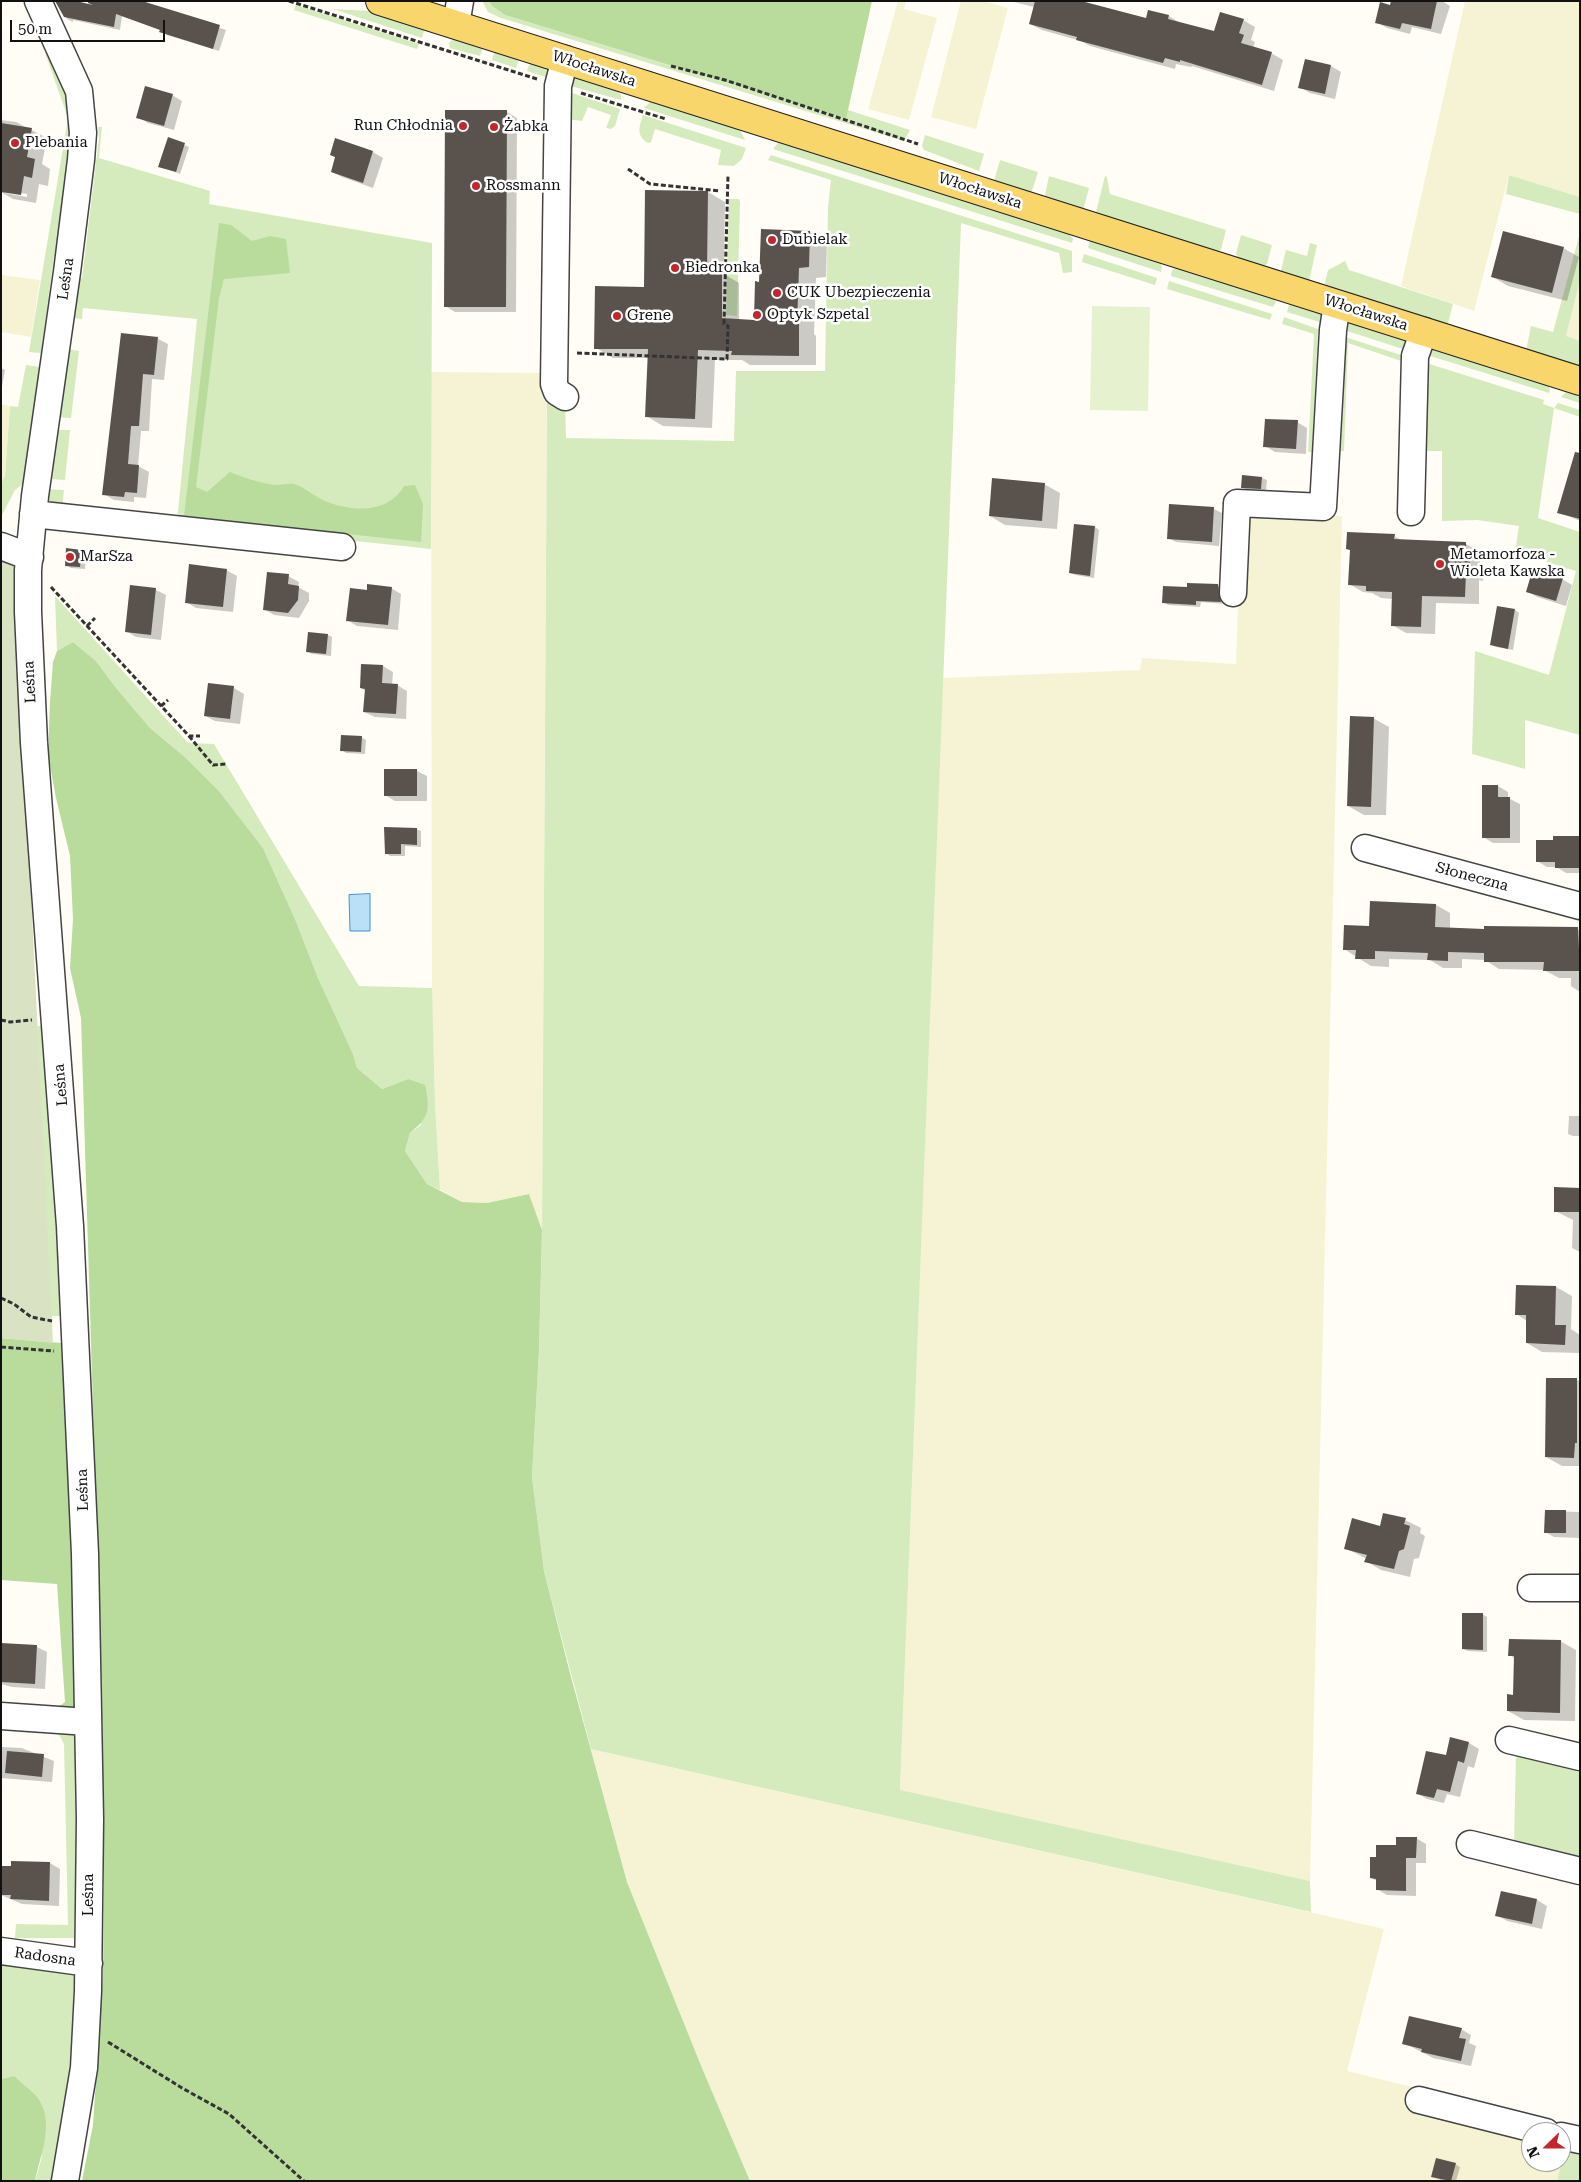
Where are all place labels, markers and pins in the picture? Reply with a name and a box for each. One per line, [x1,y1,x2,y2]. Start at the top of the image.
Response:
place label: Run Chłodnia [354,117,453,135]
place label: Żabka [504,118,548,136]
marker: Run Chłodnia [457,120,469,132]
marker: Żabka [488,121,500,133]
place label: Plebania [25,134,88,152]
marker: Plebania [9,137,21,149]
place label: Rossmann [486,177,561,195]
marker: Rossmann [470,180,482,192]
place label: Dubielak [782,231,848,249]
marker: Dubielak [766,234,778,246]
place label: Biedronka [685,259,760,277]
marker: Biedronka [669,262,681,274]
place label: CUK Ubezpieczenia [787,284,931,302]
marker: CUK Ubezpieczenia [771,287,783,299]
place label: Optyk Szpetal [767,306,869,324]
place label: Grene [627,307,671,325]
marker: Optyk Szpetal [751,309,763,321]
marker: Grene [611,310,623,322]
place label: Metamorfoza - Wioleta Kawska [1450,546,1565,581]
place label: MarSza [80,548,133,566]
marker: MarSza [64,551,76,563]
marker: Metamorfoza - Wioleta Kawska [1434,558,1446,570]

